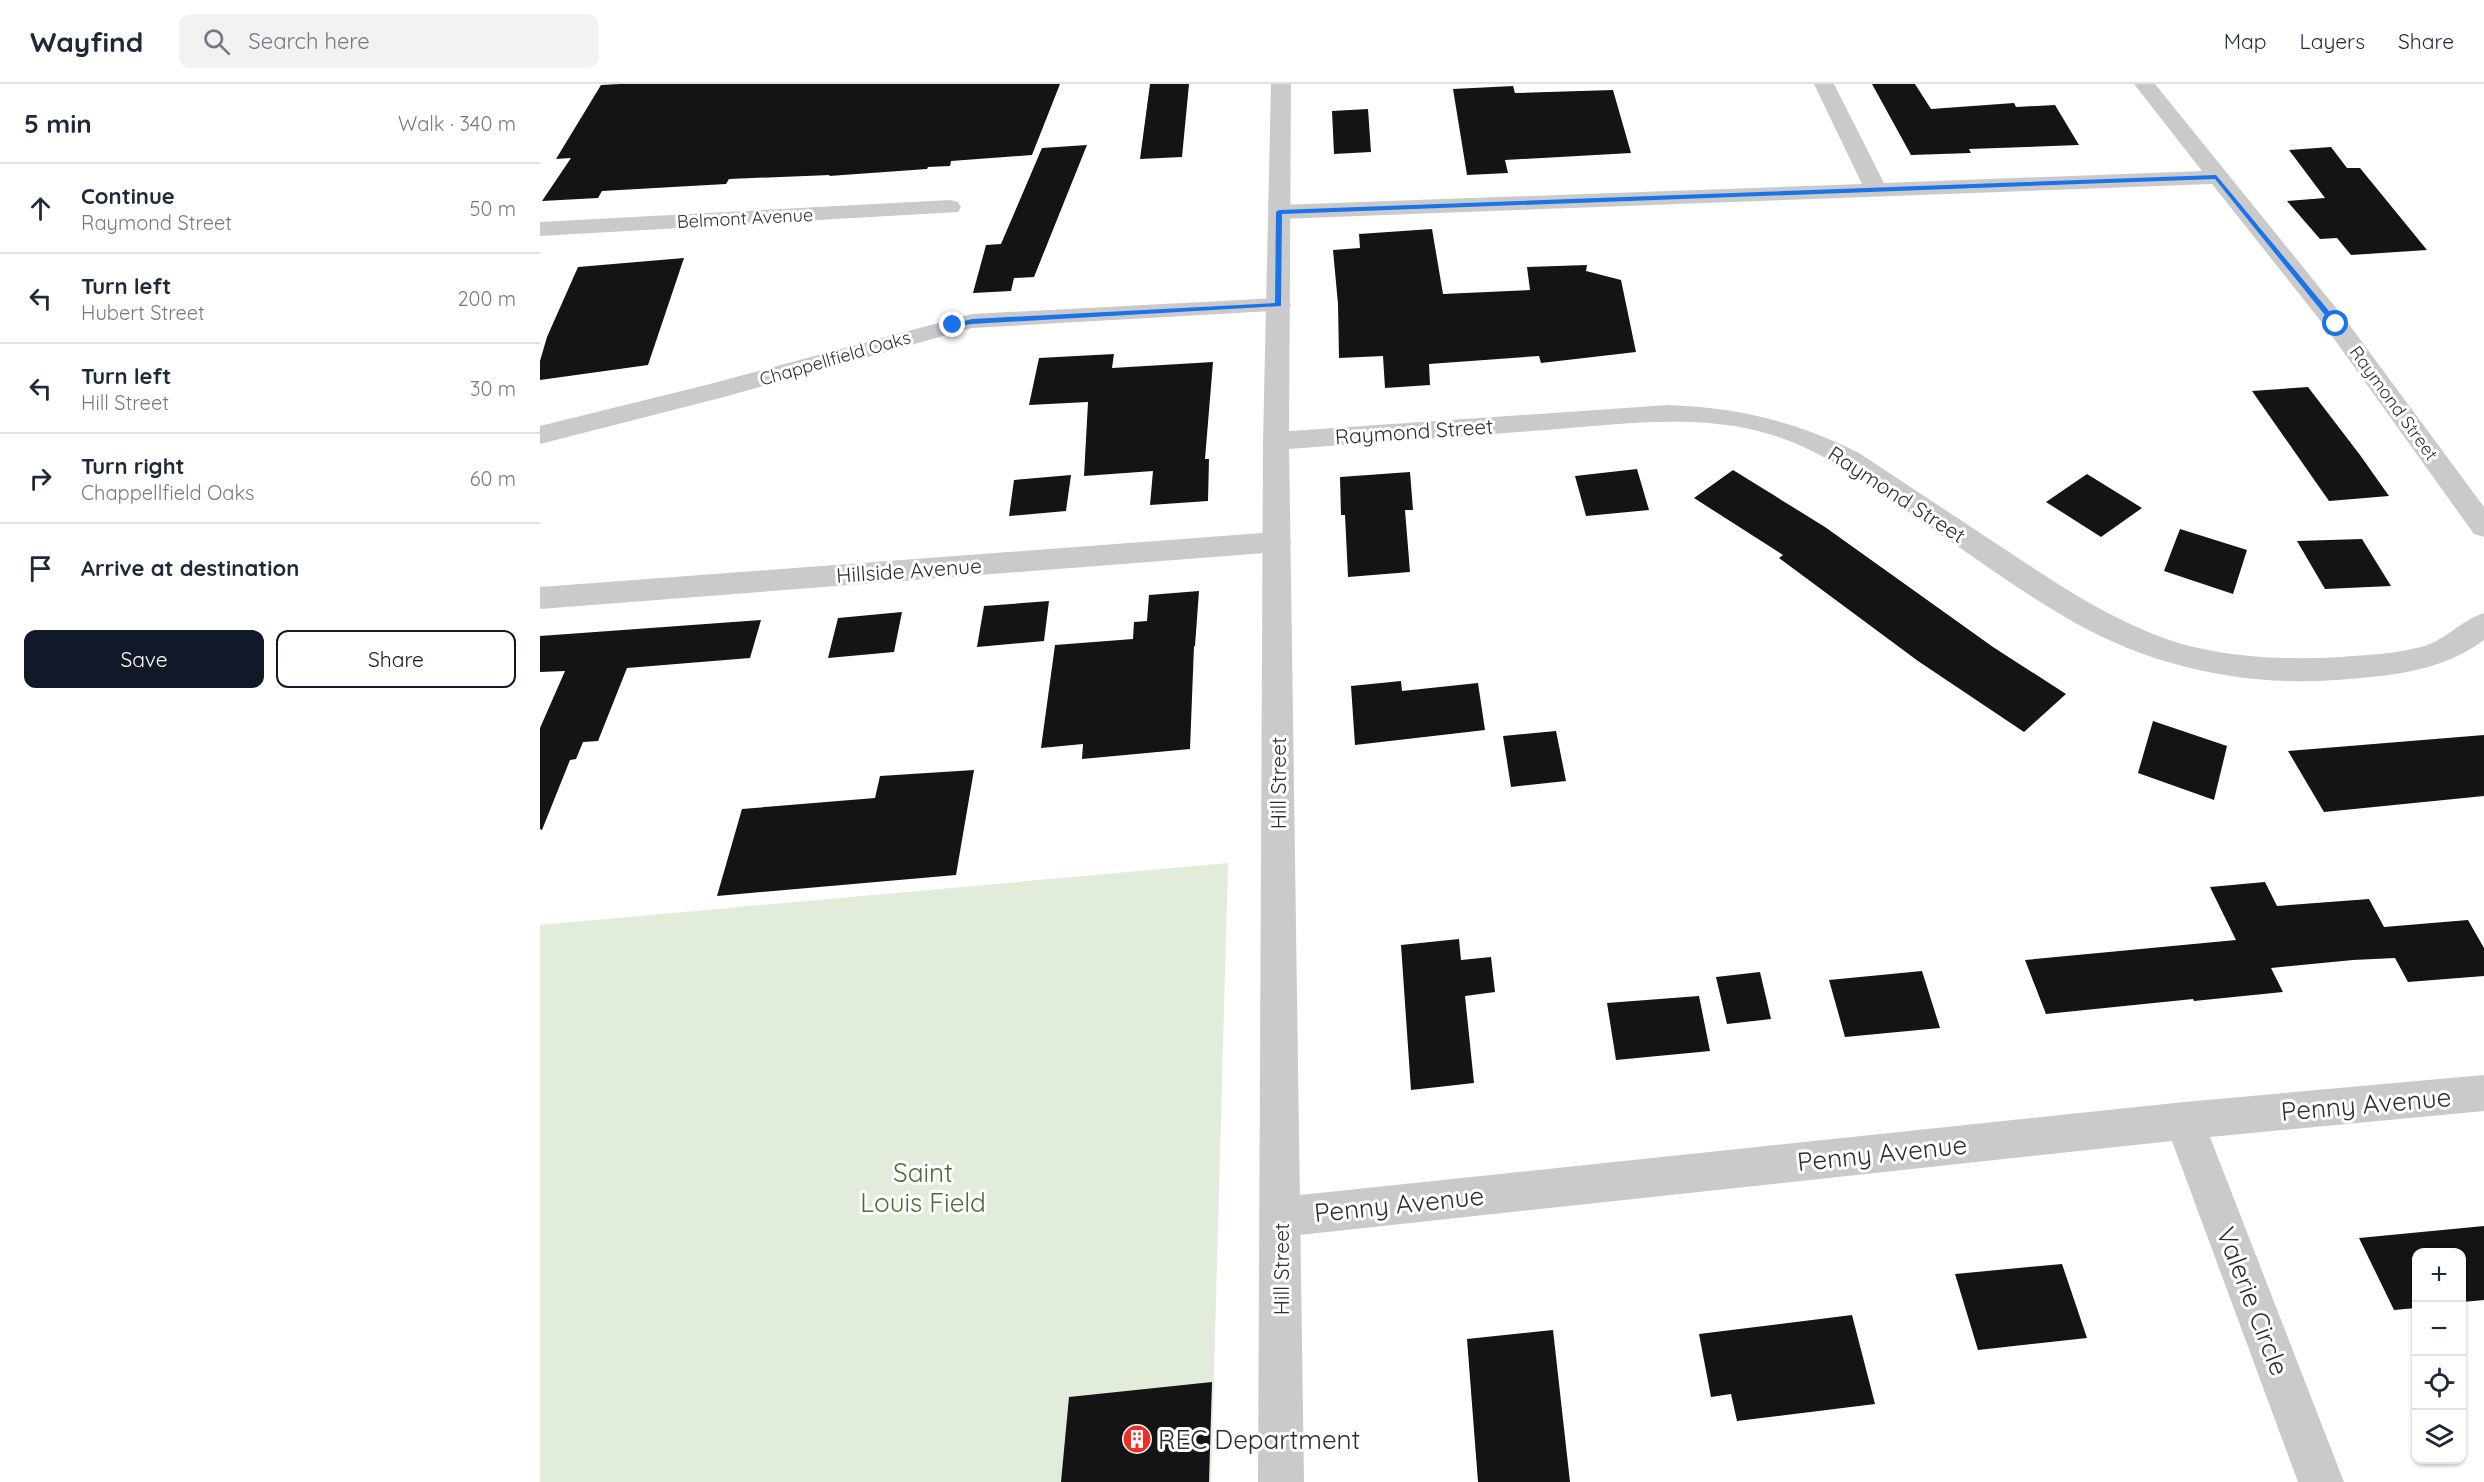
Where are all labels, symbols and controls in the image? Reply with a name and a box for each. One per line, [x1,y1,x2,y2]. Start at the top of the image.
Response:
search box [179,14,599,68]
text: Wayfind [30,24,143,59]
icon: search [200,25,233,58]
text: Search here [248,27,370,55]
text: Map [2224,28,2267,54]
text: Layers [2300,28,2365,54]
text: Share [2398,28,2454,54]
text: 5 min [24,107,92,140]
text: Walk · 340 m [398,111,516,136]
text: Continue [81,182,175,210]
icon: ahead [24,192,57,225]
text: 50 m [470,196,516,221]
street label: Belmont Avenue [676,203,814,233]
text: Raymond Street [81,210,232,235]
text: Turn left [81,272,171,300]
icon: left [24,282,57,315]
text: 200 m [457,286,516,311]
text: Hubert Street [81,300,205,325]
route start [2322,310,2348,336]
route end [939,311,965,337]
street label: Chappellfield Oaks [757,325,913,391]
street label: Raymond Street [2345,341,2443,465]
text: Turn left [81,362,171,390]
icon: left [24,372,57,405]
text: 30 m [470,376,516,401]
text: Hill Street [81,390,169,415]
street label: Raymond Street [1334,412,1494,450]
street label: Raymond Street [1823,440,1971,548]
text: Turn right [81,452,185,480]
icon: right [24,462,57,495]
text: 60 m [470,466,516,491]
text: Chappellfield Oaks [81,480,254,505]
icon: arrive [24,552,57,585]
street label: Hillside Avenue [835,552,983,588]
text: Arrive at destination [81,554,299,582]
button: Save [24,630,264,688]
button: Share [276,630,516,688]
street label: Hill Street [1265,737,1291,829]
street label: Penny Avenue [2280,1080,2452,1128]
street label: Penny Avenue [1795,1128,1969,1178]
park label: Saint Louis Field [860,1156,986,1219]
street label: Penny Avenue [1312,1179,1486,1229]
street label: Valerie Circle [2210,1222,2296,1380]
street label: Hill Street [1268,1223,1294,1315]
map controls [2412,1248,2466,1464]
button: + [2412,1248,2466,1302]
button: − [2412,1302,2466,1356]
button: locate [2412,1356,2466,1410]
button: layers [2412,1410,2466,1464]
building icon: REC Department [1121,1423,1153,1455]
place label: REC Department [1158,1423,1360,1456]

